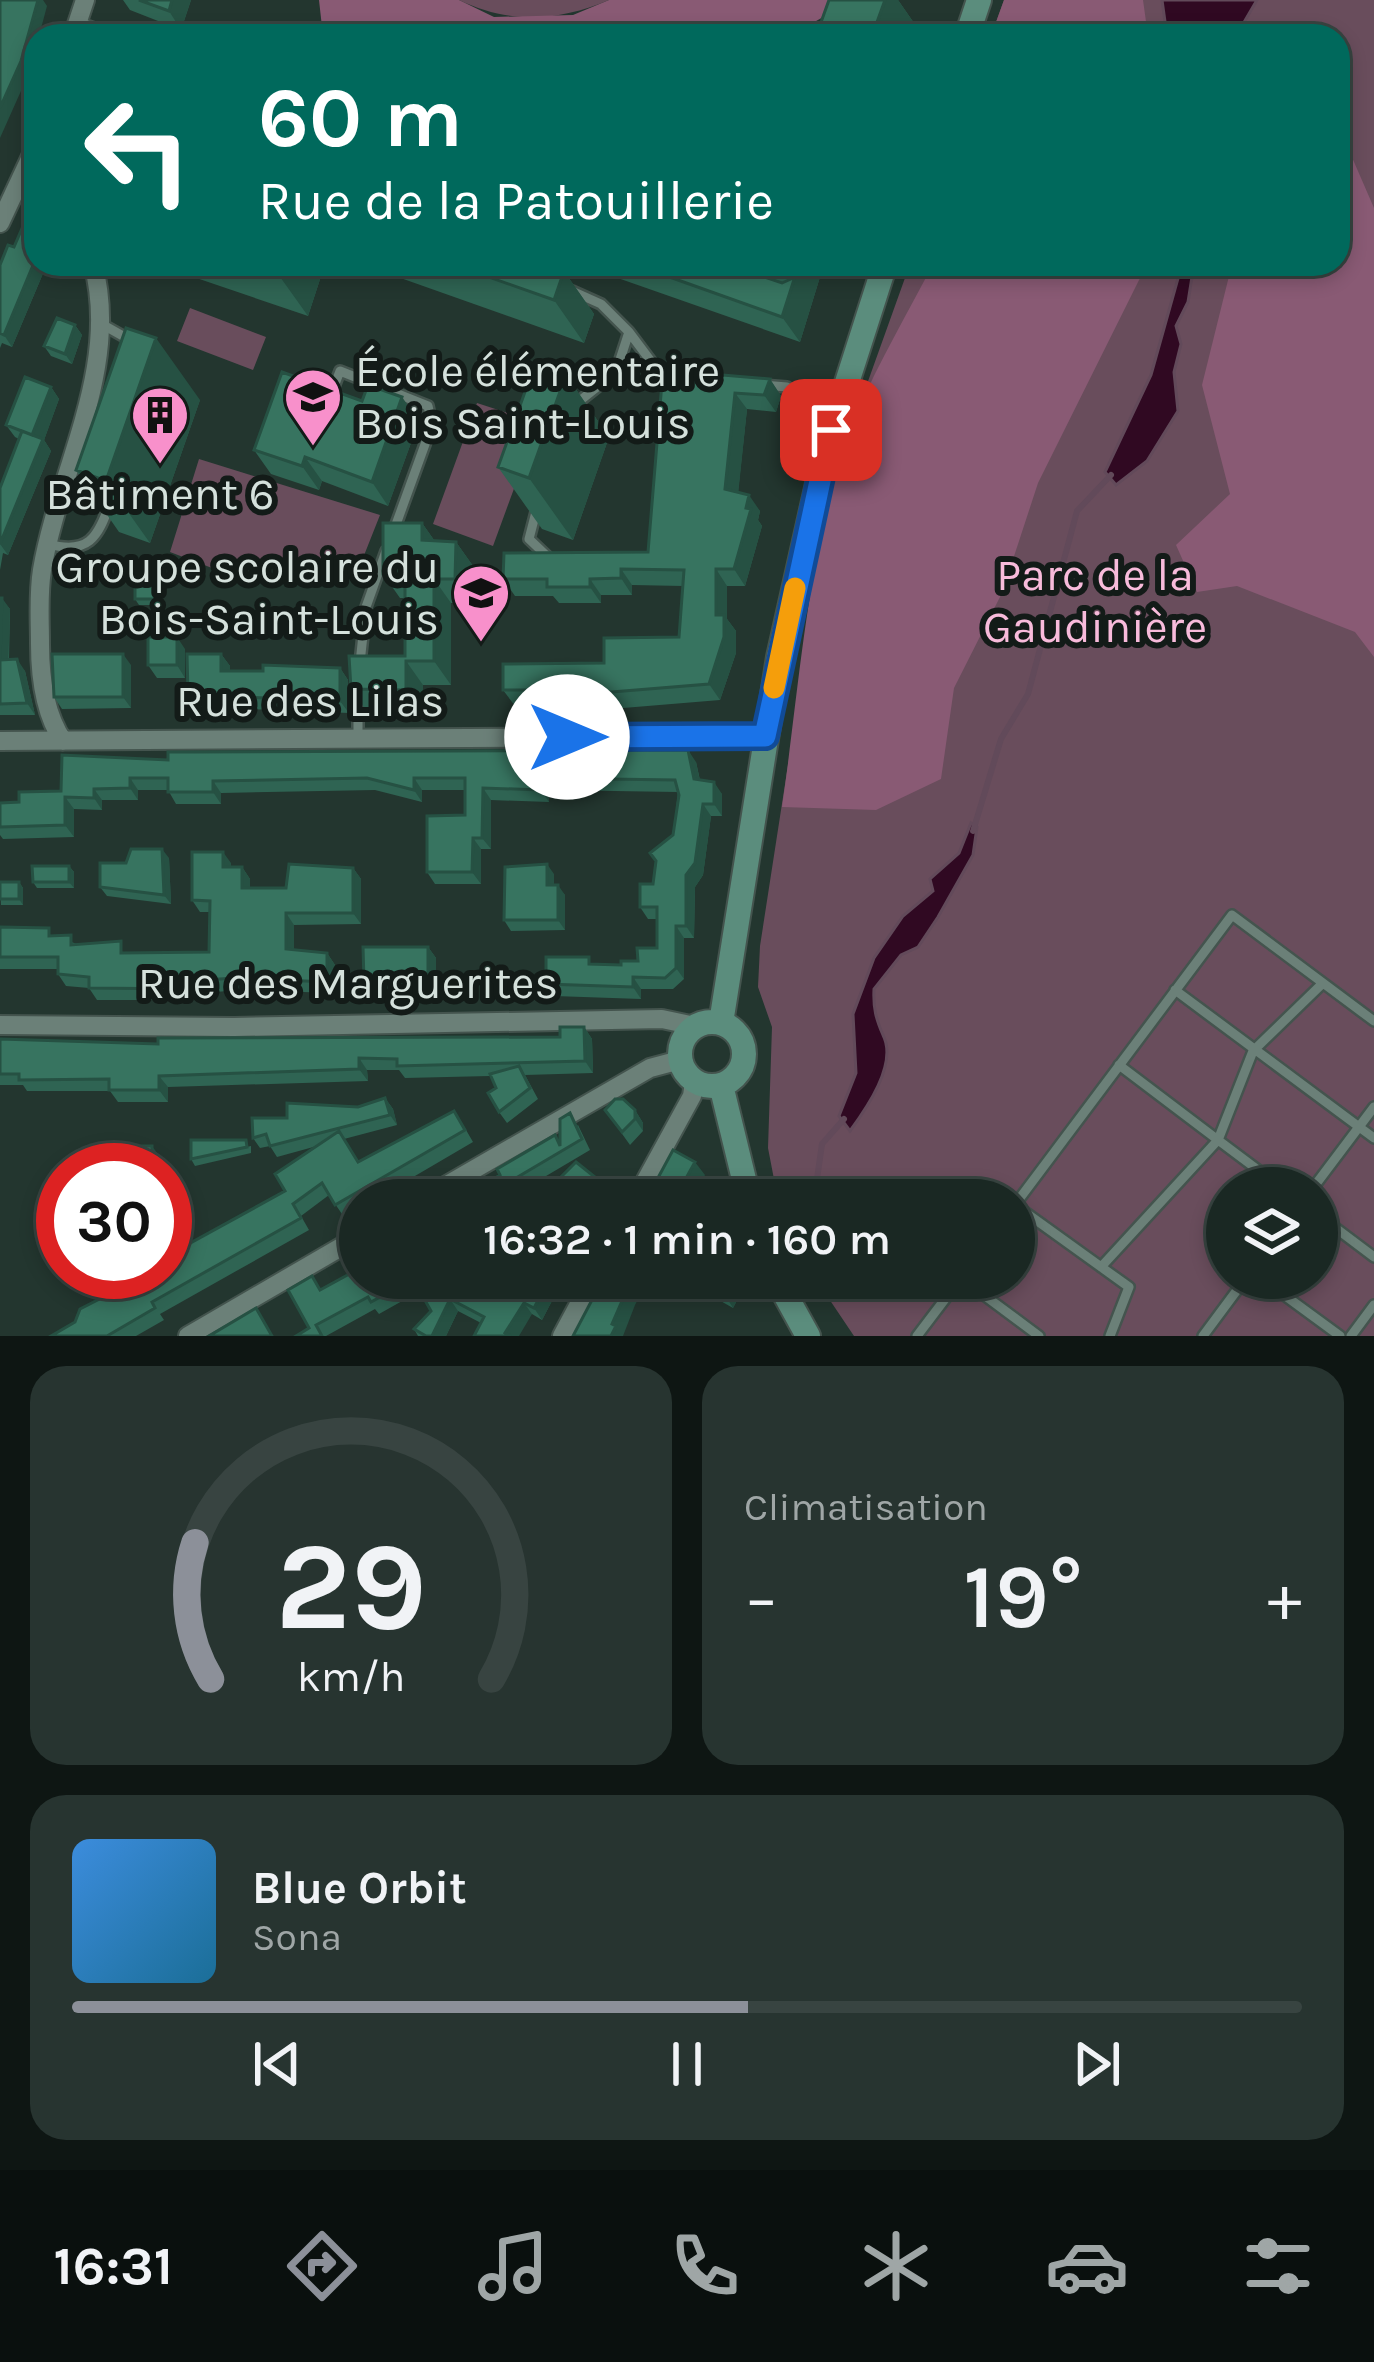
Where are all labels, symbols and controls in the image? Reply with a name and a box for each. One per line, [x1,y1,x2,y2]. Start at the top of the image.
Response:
text: 60 m [258,69,463,167]
icon: left [60,72,216,228]
text: Rue de la Patouillerie [258,169,774,233]
place label: École élémentaire Bois Saint-Louis [355,345,720,449]
school or university icon: École élémentaire Bois Saint-Louis [282,366,344,448]
pin [780,379,882,481]
building icon: Bâtiment 6 [129,384,191,466]
icon: arrive [798,397,864,463]
place label: Bâtiment 6 [46,468,274,520]
place label: Groupe scolaire du Bois-Saint-Louis [56,541,439,645]
park label: Parc de la Gaudinière [983,549,1207,653]
school or university icon: Groupe scolaire du Bois-Saint-Louis [450,562,512,644]
position arrow [504,674,630,800]
street label: Rue des Lilas [176,675,444,727]
street label: Rue des Marguerites [138,957,558,1010]
speed limit sign: 30 [36,1143,192,1299]
map controls [1206,1167,1338,1299]
button: layers [1206,1167,1338,1299]
text: 16:32 · 1 min · 160 m [483,1213,891,1265]
text: Climatisation [744,1484,988,1530]
text: 29 [275,1514,427,1659]
text: 19° [963,1544,1083,1650]
text: − [744,1559,779,1637]
text: + [1267,1559,1302,1637]
text: km/h [297,1651,405,1701]
text: Blue Orbit [252,1862,467,1914]
text: Sona [252,1914,342,1960]
icon: previous [244,2031,310,2097]
icon: pause [654,2031,720,2097]
icon: next [1064,2031,1130,2097]
icon: directions [280,2224,364,2308]
icon: music [471,2224,555,2308]
icon: phone [663,2224,747,2308]
icon: climate [854,2224,938,2308]
icon: car [1045,2224,1129,2308]
icon: filters [1236,2224,1320,2308]
text: 16:31 [54,2234,173,2298]

